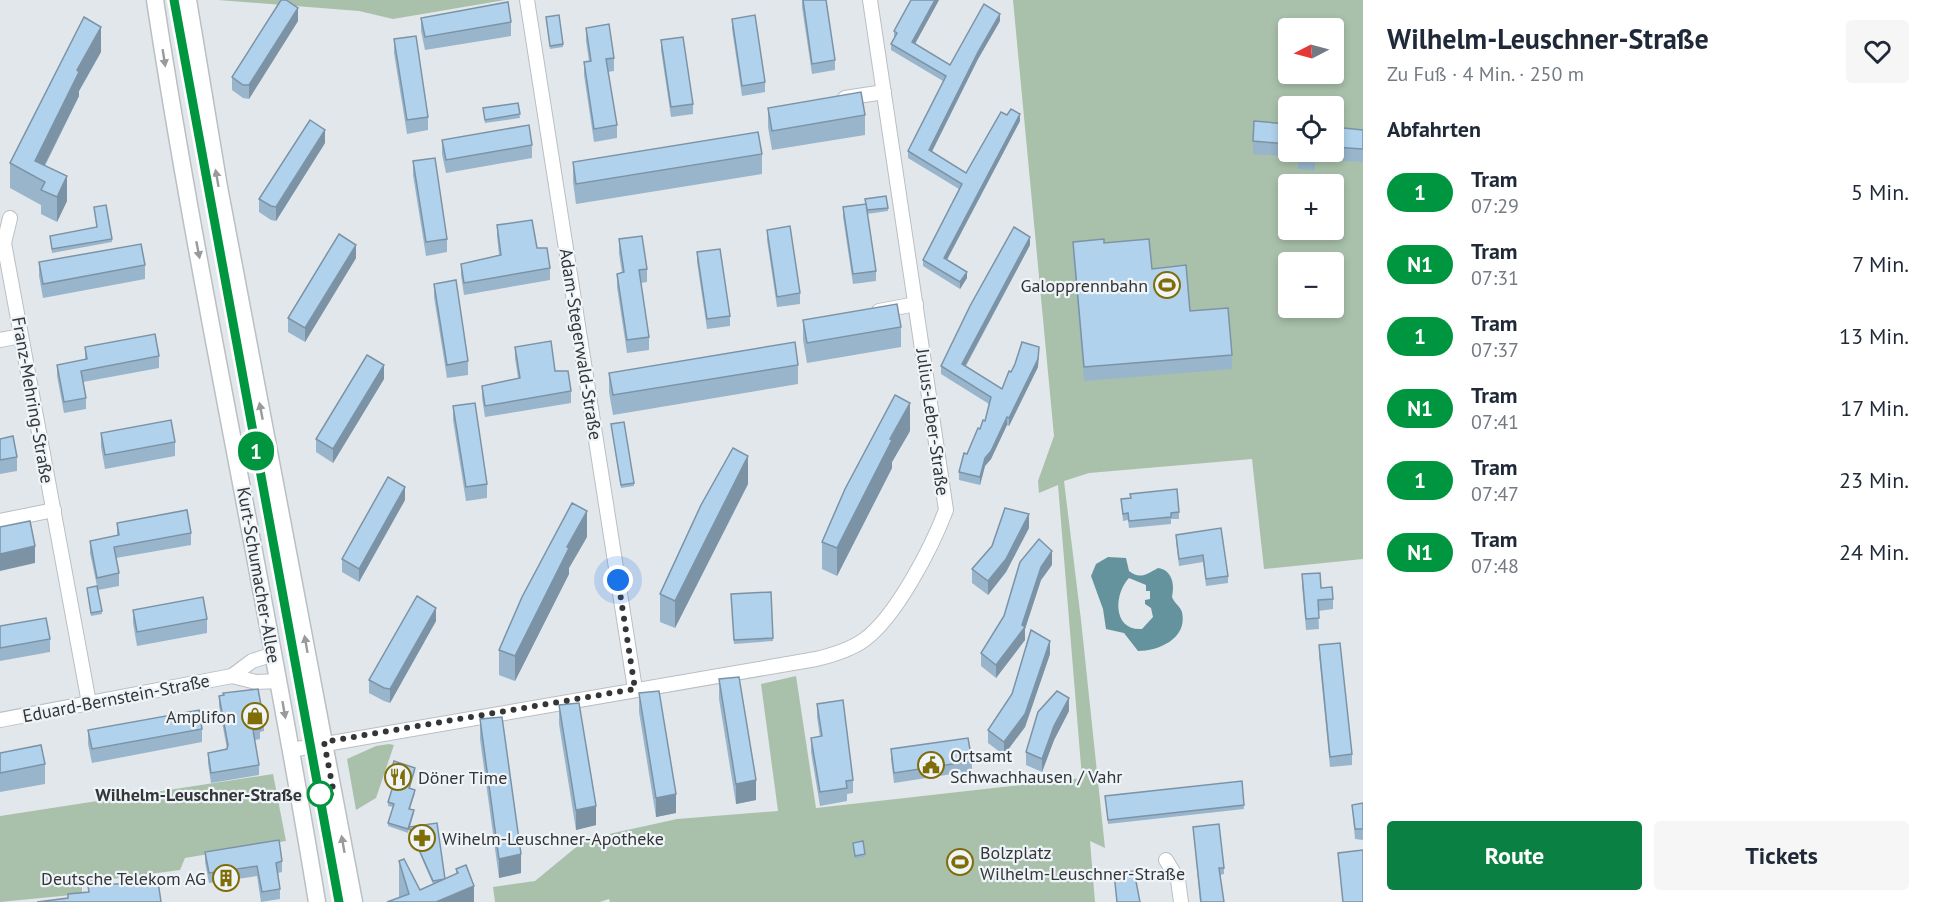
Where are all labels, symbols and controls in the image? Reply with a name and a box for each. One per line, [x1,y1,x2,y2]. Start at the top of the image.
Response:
north arrow [1278,18,1344,84]
map controls [1278,18,1344,318]
text: Wilhelm-Leuschner-Straße [1387,20,1709,57]
button: heart [1846,20,1909,83]
one-way arrow [159,48,168,67]
text: Zu Fuß · 4 Min. · 250 m [1387,61,1584,87]
button: locate [1278,96,1344,162]
text: Abfahrten [1387,115,1481,143]
text: Tram [1471,165,1518,193]
one-way arrow [212,168,221,187]
button: + [1278,174,1344,240]
text: 5 Min. [1851,178,1909,206]
text: 1 [1414,179,1426,206]
text: 07:29 [1471,193,1519,219]
text: Tram [1471,237,1518,265]
one-way arrow [194,241,203,260]
street label: Adam-Stegerwald-Straße [554,247,608,441]
text: 7 Min. [1852,250,1909,278]
text: N1 [1407,251,1433,278]
button: − [1278,252,1344,318]
text: 07:31 [1471,265,1519,291]
sports icon: Galopprennbahn [1152,270,1182,300]
place label: Galopprennbahn [1020,274,1148,297]
text: Tram [1471,309,1518,337]
street label: Franz-Mehring-Straße [7,315,59,485]
text: 13 Min. [1839,322,1909,350]
text: 1 [1414,323,1426,350]
text: 07:37 [1471,337,1519,363]
street label: Julius-Leber-Straße [911,346,955,497]
text: Tram [1471,381,1518,409]
text: 17 Min. [1840,394,1909,422]
text: N1 [1407,395,1433,422]
one-way arrow [256,401,265,420]
text: 07:41 [1471,409,1519,435]
line badge: 1 [236,432,276,470]
text: 1 [250,438,262,465]
text: Tram [1471,453,1518,481]
text: 23 Min. [1839,466,1909,494]
text: 1 [1414,467,1426,494]
text: 07:47 [1471,481,1519,507]
street label: Kurt-Schumacher-Allee [232,485,286,665]
text: Tram [1471,525,1518,553]
text: 24 Min. [1839,538,1909,566]
text: N1 [1407,539,1433,566]
text: 07:48 [1471,553,1519,579]
your location [603,565,633,595]
one-way arrow [301,634,310,653]
street label: Eduard-Bernstein-Straße [20,669,212,727]
one-way arrow [280,700,289,719]
shop icon: Amplifon [240,701,270,731]
place label: Amplifon [166,705,236,728]
place label: Ortsamt Schwachhausen / Vahr [950,744,1122,788]
public building icon: Ortsamt Schwachhausen / Vahr [916,750,946,780]
restaurant icon: Döner Time [383,762,413,792]
place label: Döner Time [418,766,507,789]
marker: Wilhelm-Leuschner-Straße [307,781,333,807]
place label: Wilhelm-Leuschner-Straße [95,783,302,806]
button: Route [1387,821,1642,890]
button: Tickets [1654,821,1909,890]
pharmacy icon: Wihelm-Leuschner-Apotheke [407,823,437,853]
place label: Wihelm-Leuschner-Apotheke [442,827,664,850]
one-way arrow [338,835,347,854]
place label: Bolzplatz Wilhelm-Leuschner-Straße [980,841,1185,885]
sports icon: Bolzplatz Wilhelm-Leuschner-Straße [945,847,975,877]
building icon: Deutsche Telekom AG [211,863,241,893]
place label: Deutsche Telekom AG [41,867,206,890]

